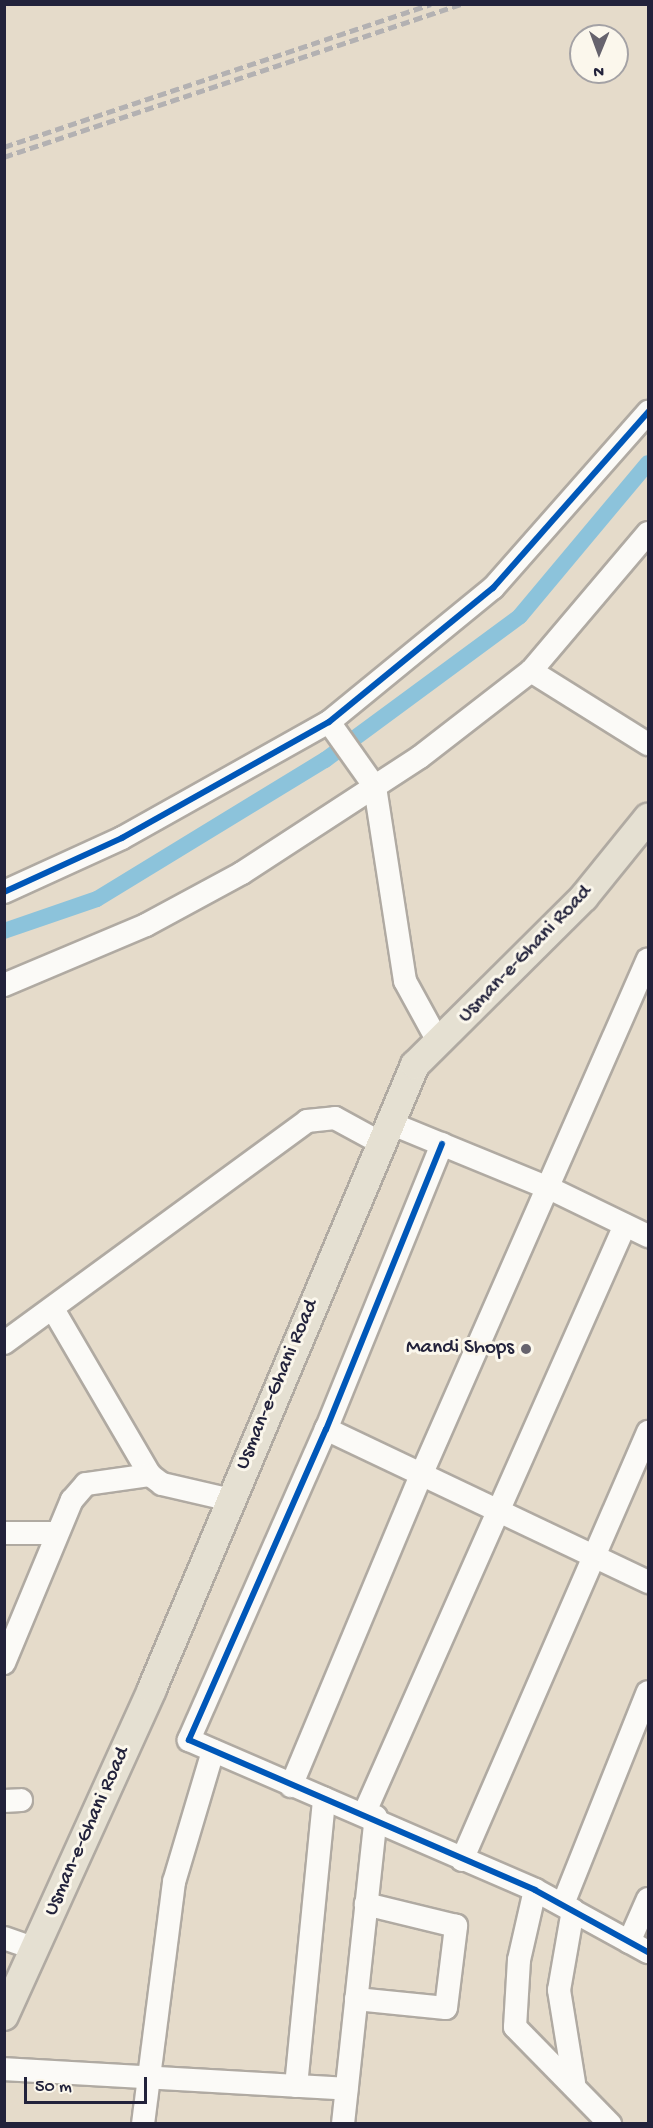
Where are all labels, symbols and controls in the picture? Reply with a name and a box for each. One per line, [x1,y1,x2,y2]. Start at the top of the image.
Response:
north arrow [569,24,629,84]
text: N [593,61,604,80]
street label: Usman-e-Ghani Road [454,881,598,1029]
street label: Usman-e-Ghani Road [231,1296,325,1474]
place label: Mandi Shops [406,1336,514,1362]
marker: Mandi Shops [519,1342,533,1356]
street label: Usman-e-Ghani Road [39,1744,137,1920]
scale bar [27,2065,150,2103]
text: 50 m [35,2077,72,2098]

